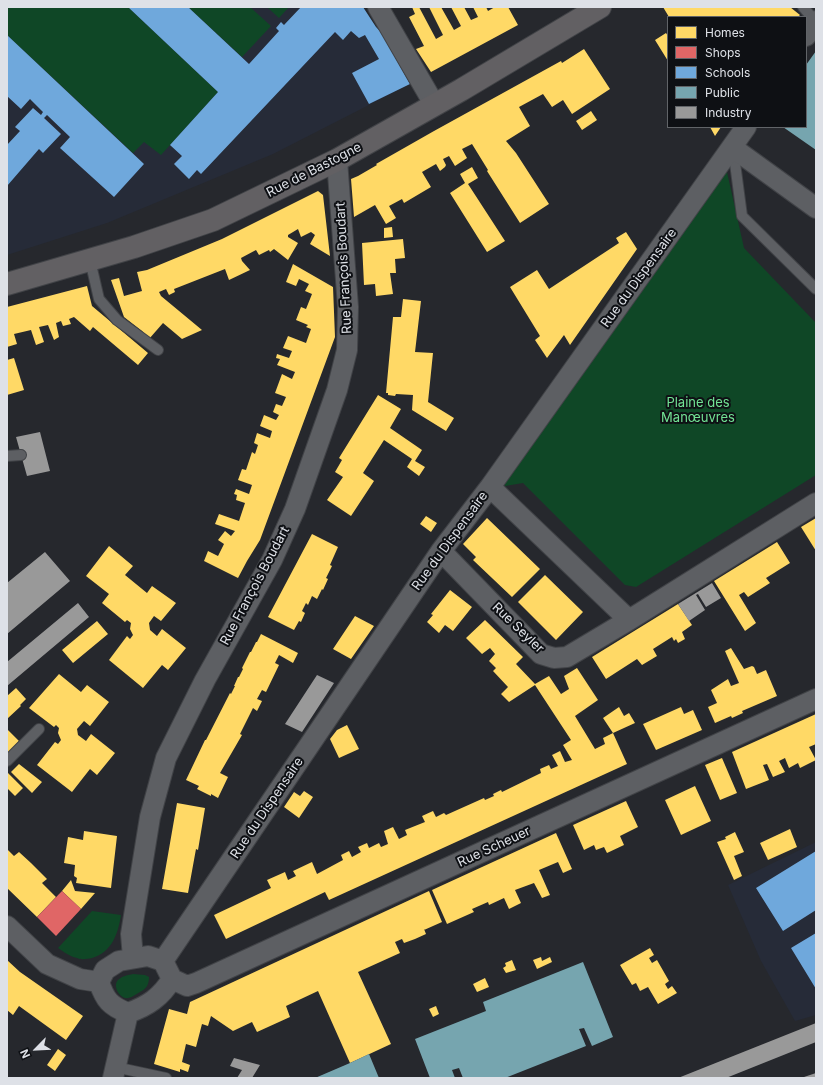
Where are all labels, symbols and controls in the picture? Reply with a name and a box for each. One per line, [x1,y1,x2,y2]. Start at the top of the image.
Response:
legend [667,16,807,128]
text: Homes [705,25,745,40]
text: Shops [705,45,741,60]
text: Schools [705,65,750,80]
text: Public [705,85,740,100]
text: Industry [705,105,751,120]
street label: Rue de Bastogne [264,139,364,201]
street label: Rue François Boudart [333,202,355,334]
street label: Rue du Dispensaire [598,225,680,331]
park label: Plaine des Manœuvres [661,395,735,426]
street label: Rue du Dispensaire [409,488,491,594]
street label: Rue François Boudart [217,524,293,648]
street label: Rue Seyler [489,599,547,657]
street label: Rue du Dispensaire [227,754,307,862]
street label: Rue Scheuer [455,823,533,871]
north arrow [16,1029,56,1069]
text: N [17,1047,33,1061]

